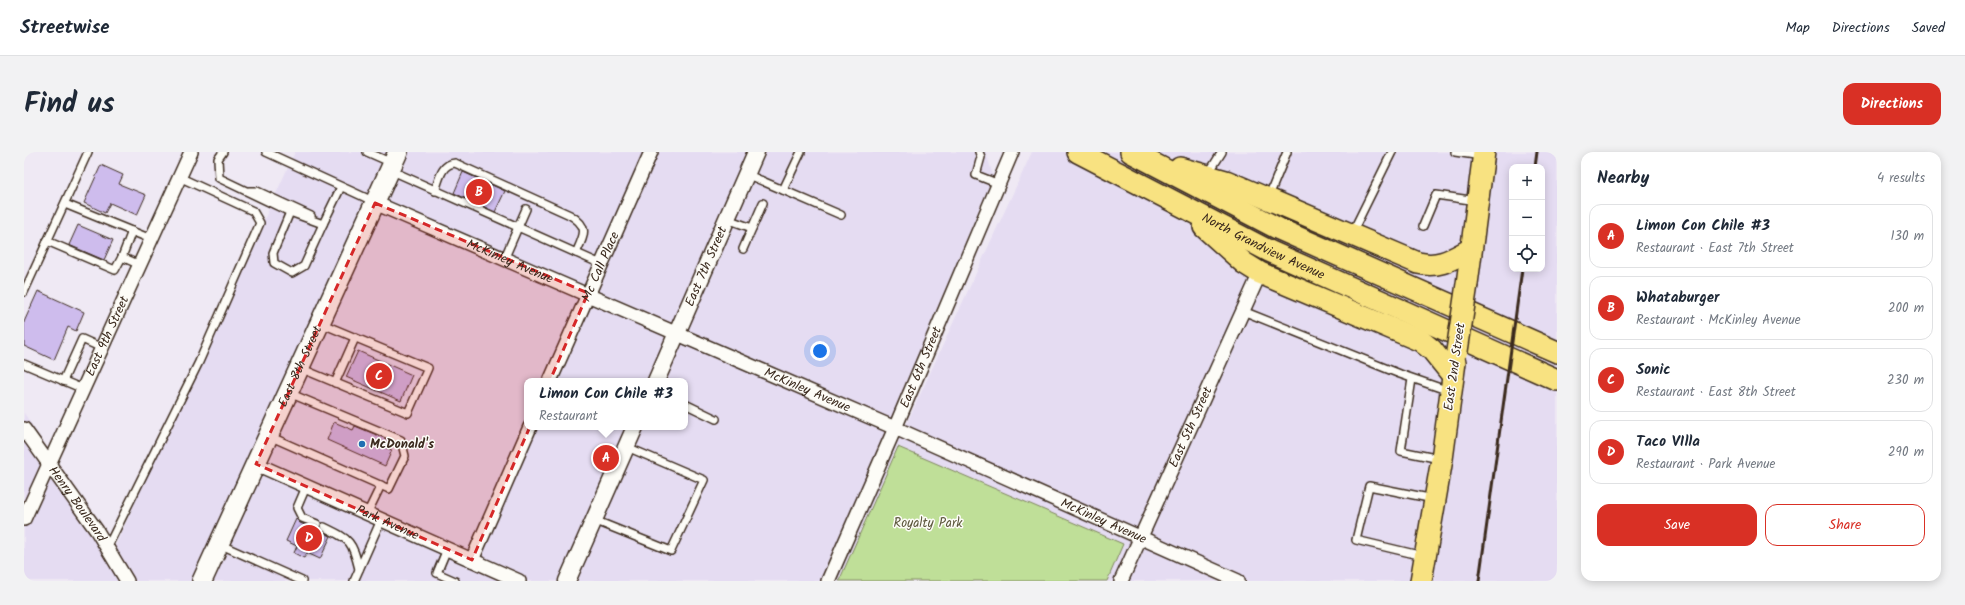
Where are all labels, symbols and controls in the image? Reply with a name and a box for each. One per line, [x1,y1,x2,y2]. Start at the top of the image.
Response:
text: Streetwise [20,13,110,43]
text: Map [1785,17,1810,39]
text: Directions [1832,17,1890,39]
text: Saved [1912,17,1945,39]
text: Find us [24,82,115,127]
button: Directions [1843,83,1941,125]
map controls [1509,164,1545,272]
button: + [1509,164,1545,200]
text: Nearby [1597,165,1649,192]
text: 4 results [1877,168,1925,189]
pin: B [466,177,492,207]
button: − [1509,200,1545,236]
street label: North Grandview Avenue [1198,207,1328,285]
text: Limon Con Chile #3 [1636,214,1770,238]
street label: East 7th Street [679,222,733,310]
text: A [1607,226,1615,247]
text: 130 m [1890,226,1924,247]
street label: Mc Call Place [576,228,625,305]
street label: McKinley Avenue [463,233,557,289]
button: locate [1509,236,1545,272]
text: Restaurant · East 7th Street [1636,238,1794,259]
text: Whataburger [1636,286,1719,310]
street label: East 9th Street [80,292,135,380]
text: B [1607,298,1615,319]
text: 200 m [1888,298,1924,319]
text: Restaurant · McKinley Avenue [1636,310,1801,331]
street label: East 8th Street [272,321,328,411]
street label: East 2nd Street [1438,321,1472,412]
street label: East 6th Street [894,322,948,411]
your location [810,341,830,361]
text: Sonic [1636,358,1671,382]
pin: C [366,361,392,391]
street label: McKinley Avenue [761,362,854,418]
text: C [1607,370,1615,391]
text: 230 m [1887,370,1924,391]
popup [524,378,688,430]
text: Limon Con Chile #3 [539,382,673,406]
street label: East 5th Street [1163,382,1218,471]
text: Restaurant · East 8th Street [1636,382,1796,403]
text: Restaurant [539,406,598,427]
text: Taco VIlla [1636,430,1700,454]
place label: McDonald's [370,434,434,455]
marker: McDonald's [357,439,367,449]
text: D [1607,442,1615,463]
text: 290 m [1888,442,1924,463]
pin: A [593,443,619,473]
text: Restaurant · Park Avenue [1636,454,1775,475]
street label: Henry Boulevard [43,461,112,546]
street label: McKinley Avenue [1057,493,1150,550]
street label: Park Avenue [353,499,423,546]
button: Save [1597,504,1757,546]
button: Share [1765,504,1925,546]
park label: Royalty Park [894,513,963,534]
pin: D [296,523,322,553]

